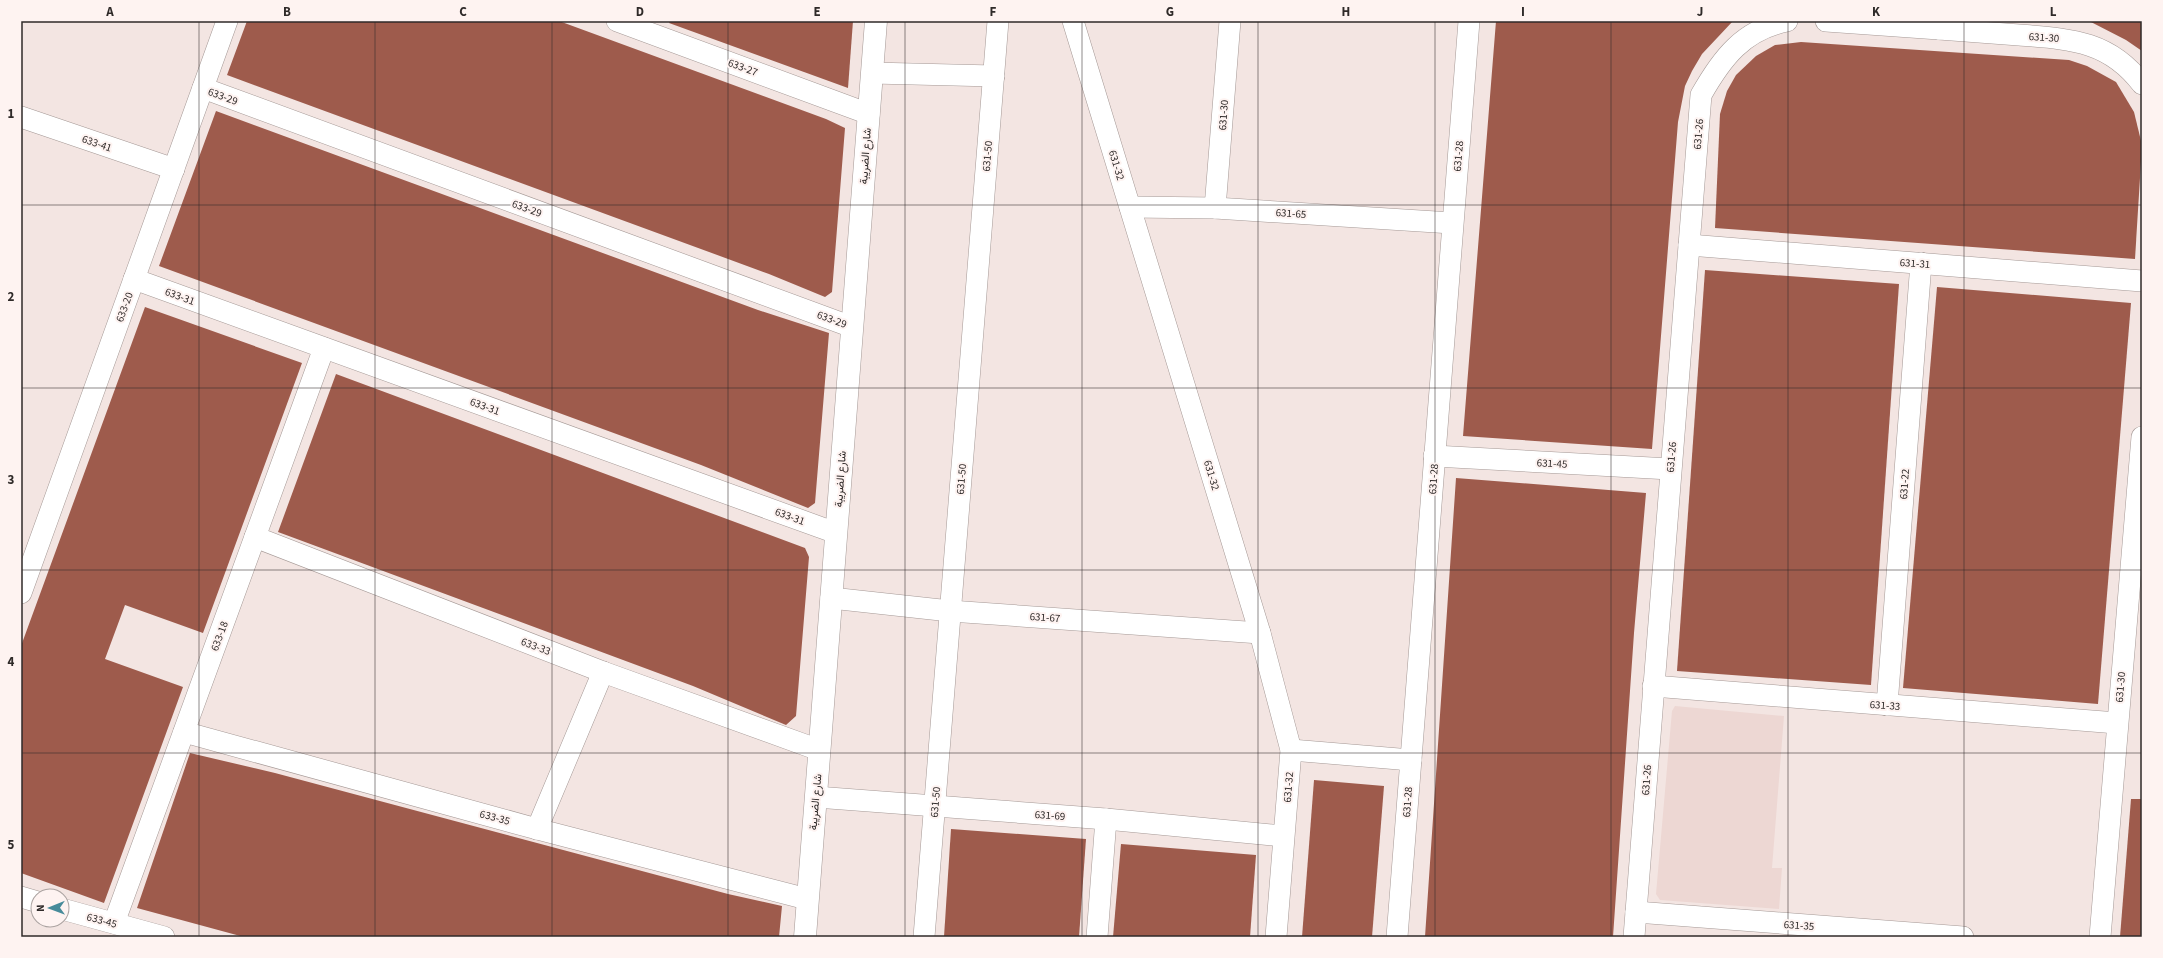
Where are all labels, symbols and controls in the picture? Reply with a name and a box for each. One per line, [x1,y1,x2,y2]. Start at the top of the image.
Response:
text: A [105,3,114,21]
text: B [283,3,291,21]
text: C [459,3,467,21]
text: D [636,3,644,21]
text: E [813,3,821,21]
text: F [990,3,997,21]
text: G [1166,3,1174,21]
text: H [1342,3,1350,21]
text: I [1521,3,1525,21]
text: J [1697,3,1703,21]
text: K [1872,3,1881,21]
text: L [2050,3,2057,21]
street label: 631-30 [2028,29,2060,46]
street label: 633-27 [726,55,760,80]
street label: 633-29 [206,84,240,109]
street label: 631-30 [1215,99,1232,131]
text: 1 [8,105,15,123]
street label: 631-26 [1690,118,1707,150]
street label: شارع الضريبة [856,127,875,185]
street label: 633-41 [80,131,114,156]
street label: 631-50 [979,140,996,172]
street label: 631-28 [1450,140,1467,172]
street label: 631-32 [1105,148,1128,182]
street label: 633-29 [510,196,544,221]
street label: 631-65 [1275,205,1307,222]
street label: 631-31 [1899,255,1931,272]
street label: 633-31 [163,284,197,309]
text: 2 [8,288,15,306]
street label: 633-20 [112,290,137,324]
street label: 633-29 [815,307,849,332]
street label: 633-31 [468,394,502,419]
street label: 631-26 [1663,441,1680,473]
street label: شارع الضريبة [831,450,850,508]
street label: 631-45 [1536,455,1568,472]
street label: 631-32 [1200,458,1223,492]
street label: 631-50 [953,463,970,495]
street label: 631-28 [1425,463,1442,495]
street label: 631-22 [1896,468,1913,500]
text: 3 [8,471,15,489]
street label: 633-31 [773,504,807,529]
street label: 631-67 [1029,609,1061,626]
street label: 633-18 [207,619,232,653]
street label: 633-33 [519,634,553,659]
text: 4 [8,653,15,671]
street label: 631-30 [2112,671,2129,703]
street label: 631-33 [1869,697,1901,714]
street label: 631-26 [1638,764,1655,796]
street label: 631-32 [1280,771,1297,803]
street label: شارع الضريبة [806,773,825,831]
street label: 631-50 [927,786,944,818]
street label: 631-28 [1399,786,1416,818]
street label: 633-35 [478,806,512,829]
street label: 631-69 [1034,807,1066,824]
text: 5 [8,836,15,854]
north arrow [30,888,70,928]
text: N [33,904,48,912]
street label: 633-45 [85,909,119,932]
street label: 631-35 [1783,917,1815,934]

